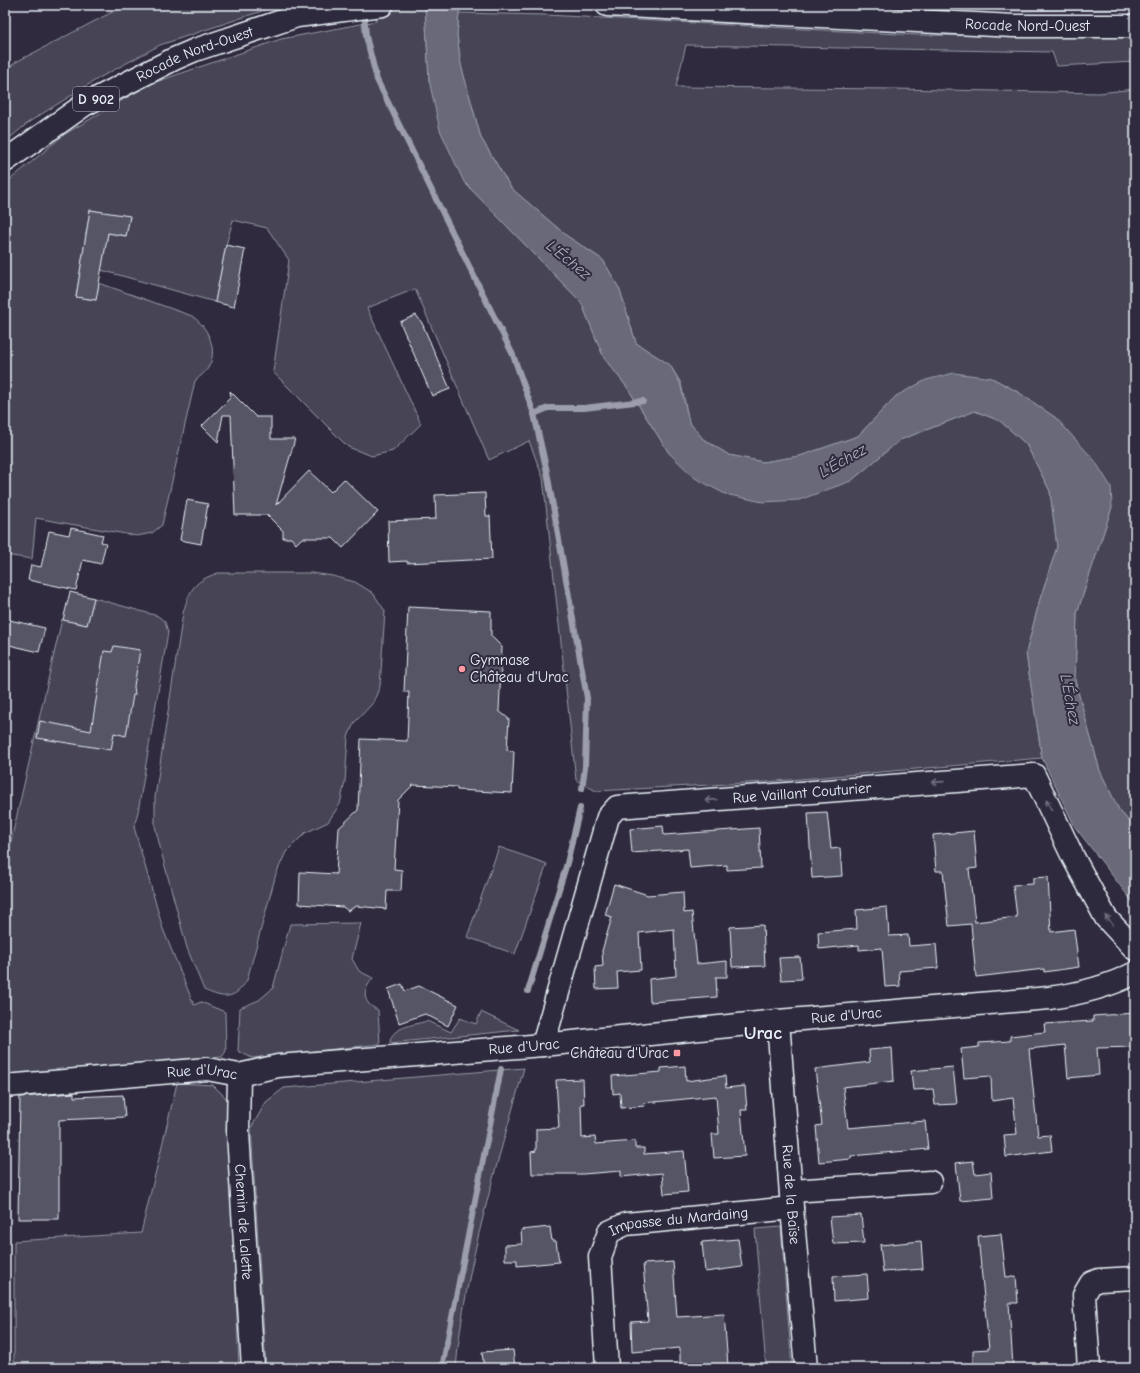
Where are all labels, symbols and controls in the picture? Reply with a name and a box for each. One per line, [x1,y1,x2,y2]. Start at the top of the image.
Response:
street label: Rocade Nord-Ouest [965,14,1091,35]
street label: Rocade Nord-Ouest [133,22,256,86]
road number: D 902 [73,87,119,111]
water label: L'Échez [543,236,596,284]
water label: L'Échez [815,439,870,482]
place label: Gymnase Château d'Urac [470,651,569,686]
marker: Gymnase Château d'Urac [457,664,467,674]
water label: L'Échez [1056,672,1085,727]
street label: Rue Vaillant Couturier [732,779,872,807]
one-way arrow [932,779,945,786]
one-way arrow [705,796,718,803]
one-way arrow [1045,800,1052,812]
one-way arrow [1105,915,1113,926]
street label: Rue d'Urac [810,1003,883,1027]
district label: Urac [744,1022,782,1044]
street label: Rue d'Urac [488,1034,560,1058]
place label: Château d'Urac [570,1044,669,1062]
marker: Château d'Urac [672,1048,682,1058]
street label: Rue d'Urac [166,1060,239,1084]
street label: Rue de la Baïse [778,1144,804,1246]
street label: Chemin de Lalette [231,1163,256,1281]
street label: Impasse du Mardaing [606,1203,749,1240]

